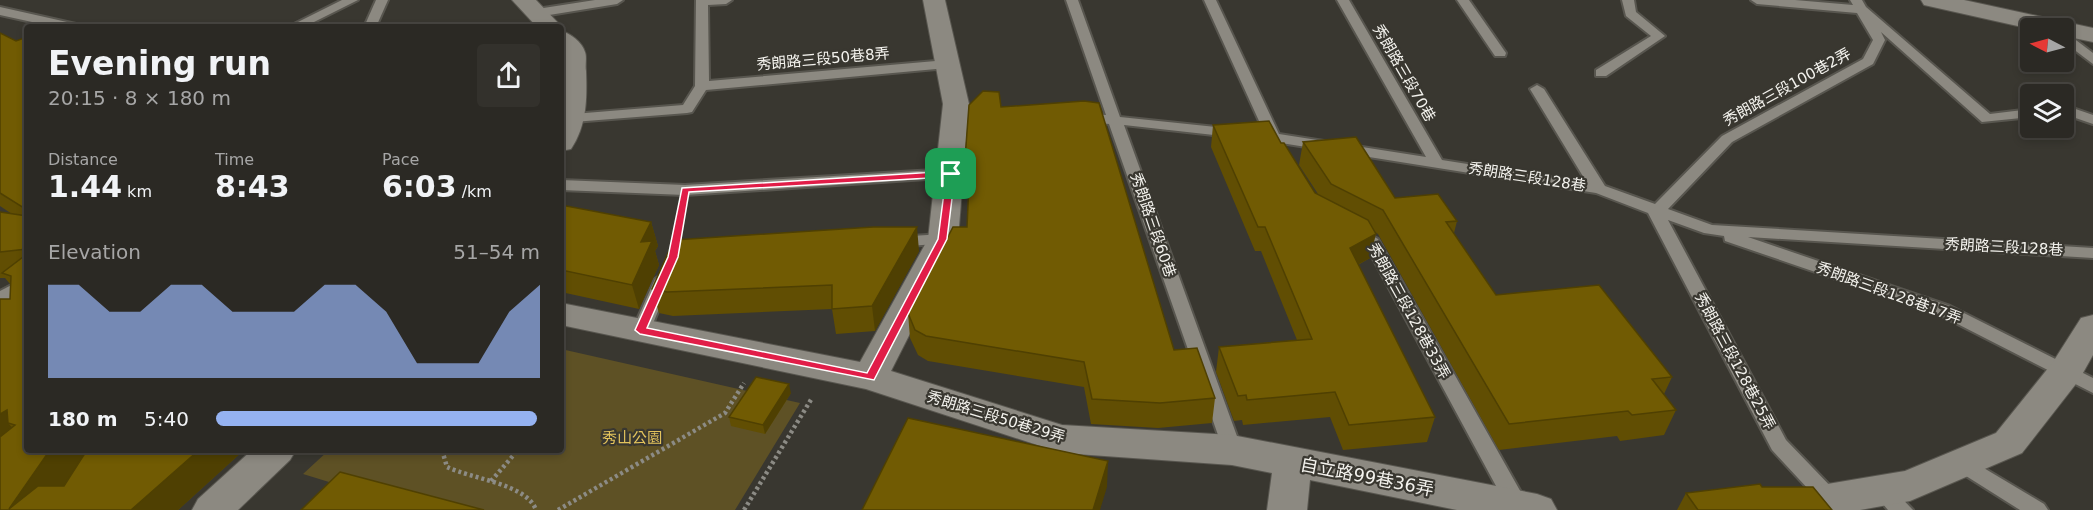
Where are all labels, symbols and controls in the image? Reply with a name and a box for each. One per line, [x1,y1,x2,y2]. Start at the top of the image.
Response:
north arrow [2020,18,2074,72]
map controls [2020,18,2074,138]
street label: 秀朗路三段70巷 [1369,21,1439,125]
text: Evening run [48,44,271,83]
button: share [477,44,540,107]
street label: 秀朗路三段50巷8弄 [756,44,890,74]
street label: 秀朗路三段100巷2弄 [1720,44,1854,130]
button: layers [2020,84,2074,138]
text: 20:15 · 8 × 180 m [48,86,231,110]
pin [925,148,976,199]
text: Distance [48,150,118,169]
text: Time [215,150,254,169]
text: Pace [382,150,419,169]
icon: arrive [934,157,967,190]
street label: 秀朗路三段128巷 [1467,159,1587,195]
text: 1.44 [48,169,122,204]
text: 8:43 [215,169,290,204]
text: 6:03 [382,169,457,204]
street label: 秀朗路三段60巷 [1127,170,1179,280]
text: km [122,182,152,201]
text: /km [457,182,492,201]
street label: 秀朗路三段128巷 [1944,235,2064,259]
text: Elevation [48,240,141,264]
text: 51–54 m [453,240,540,264]
street label: 秀朗路三段128巷33弄 [1364,240,1454,382]
street label: 秀朗路三段128巷17弄 [1814,258,1964,328]
street label: 秀朗路三段128巷25弄 [1691,289,1779,433]
street label: 秀朗路三段50巷29弄 [925,387,1067,447]
text: 180 m [48,407,118,431]
text: 5:40 [144,407,189,431]
park label: 秀山公園 [602,429,662,447]
street label: 自立路99巷36弄 [1298,453,1436,500]

